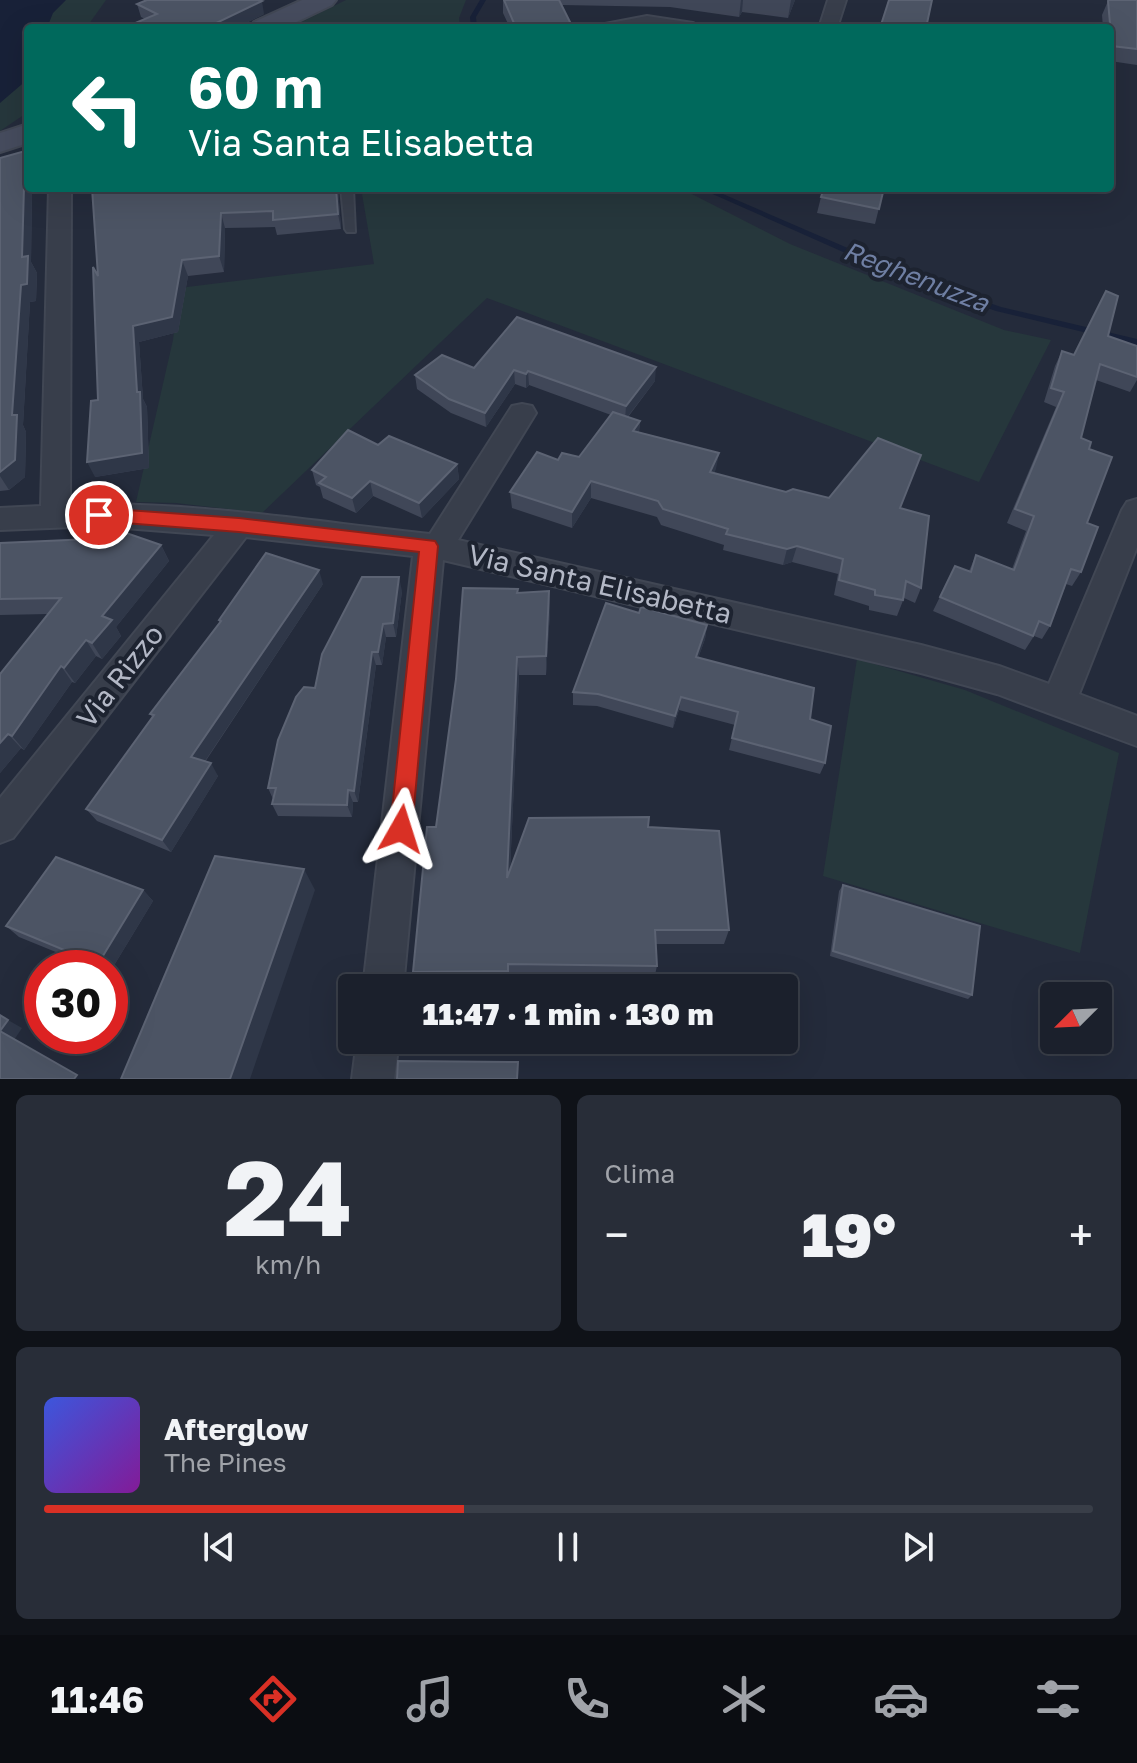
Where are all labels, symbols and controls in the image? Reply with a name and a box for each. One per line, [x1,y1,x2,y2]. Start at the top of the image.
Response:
text: 60 m [188,53,323,120]
icon: left [56,56,160,160]
text: Via Santa Elisabetta [188,121,534,164]
water label: Reghenuzza [839,235,994,319]
pin [65,481,133,549]
icon: arrive [77,493,121,537]
street label: Via Santa Elisabetta [465,537,735,630]
street label: Via Rizzo [69,618,170,734]
position arrow [359,787,443,871]
speed limit sign: 30 [24,950,128,1054]
north arrow [1040,982,1112,1054]
map controls [1040,982,1112,1054]
text: 11:47 · 1 min · 130 m [422,996,714,1032]
text: 24 [224,1134,352,1259]
text: Clima [605,1158,675,1189]
text: 19° [802,1198,896,1270]
text: − [605,1208,629,1261]
text: + [1069,1208,1093,1261]
text: km/h [255,1249,321,1280]
text: Afterglow [164,1411,308,1447]
text: The Pines [164,1447,287,1478]
icon: previous [197,1525,241,1569]
icon: pause [546,1525,590,1569]
icon: next [896,1525,940,1569]
icon: directions [245,1671,301,1727]
icon: music [402,1671,458,1727]
icon: phone [559,1671,615,1727]
icon: climate [716,1671,772,1727]
icon: car [873,1671,929,1727]
icon: filters [1030,1671,1086,1727]
text: 11:46 [51,1678,144,1721]

